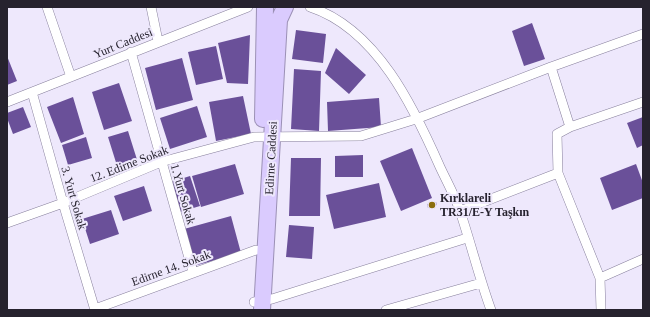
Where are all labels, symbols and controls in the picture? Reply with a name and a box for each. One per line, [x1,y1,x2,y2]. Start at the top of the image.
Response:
street label: Yurt Caddesi [91,25,155,61]
street label: Edirne Caddesi [262,120,280,195]
street label: 12. Edirne Sokak [88,143,170,185]
street label: 1.Yurt Sokak [168,162,198,226]
street label: 3. Yurt Sokak [58,165,90,231]
place label: Kırklareli TR31/E-Y Taşkın [440,191,530,219]
marker: Kırklareli TR31/E-Y Taşkın [427,200,437,210]
street label: Edirne 14. Sokak [130,247,212,289]

